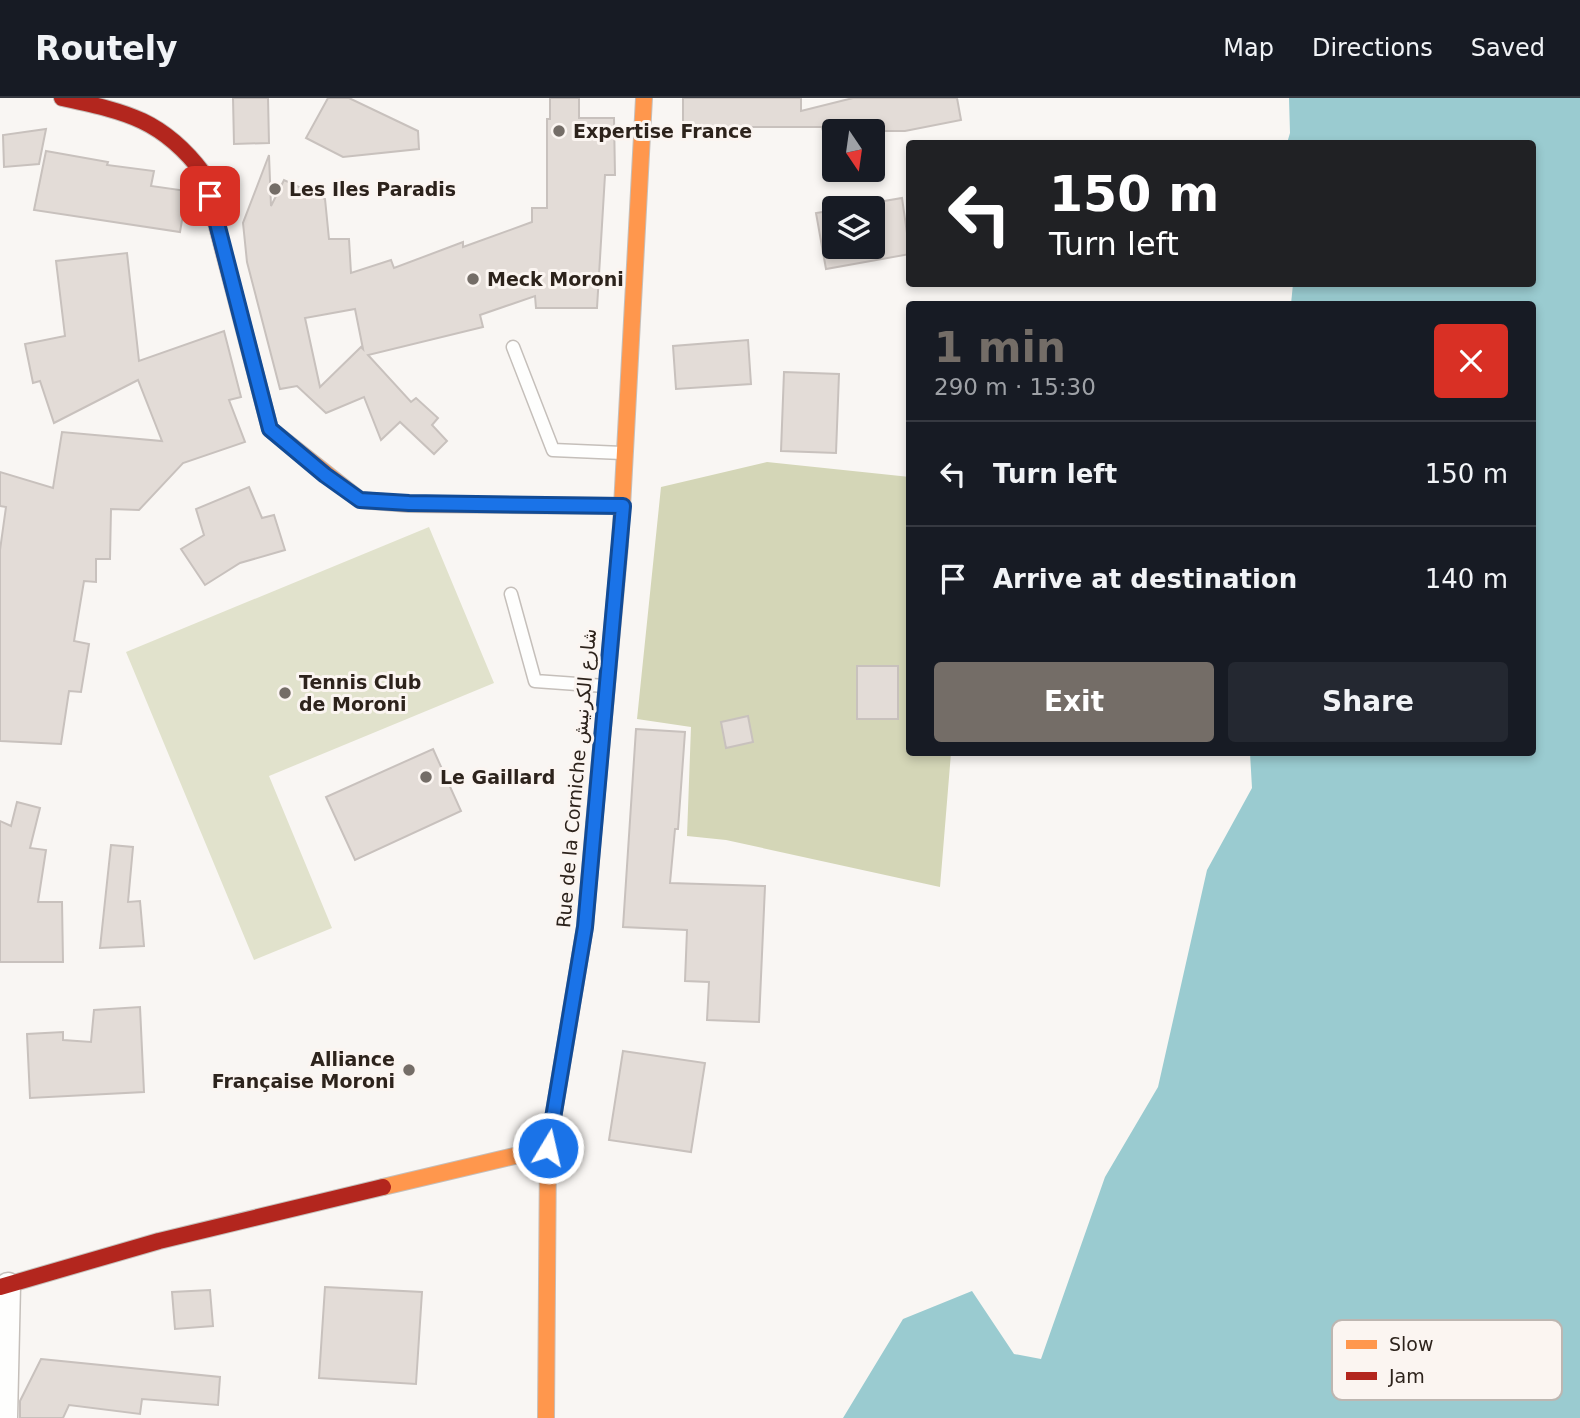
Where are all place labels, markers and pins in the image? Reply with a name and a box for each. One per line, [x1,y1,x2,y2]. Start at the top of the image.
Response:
place label: Expertise France [573,120,752,142]
marker: Expertise France [551,123,567,139]
pin [180,166,240,226]
place label: Les Iles Paradis [289,178,456,200]
marker: Les Iles Paradis [267,181,283,197]
place label: Meck Moroni [487,268,624,290]
marker: Meck Moroni [465,271,481,287]
place label: Tennis Club de Moroni [299,671,421,715]
marker: Tennis Club de Moroni [277,685,293,701]
place label: Le Gaillard [440,766,555,788]
marker: Le Gaillard [418,769,434,785]
place label: Alliance Française Moroni [212,1048,395,1092]
marker: Alliance Française Moroni [401,1062,417,1078]

